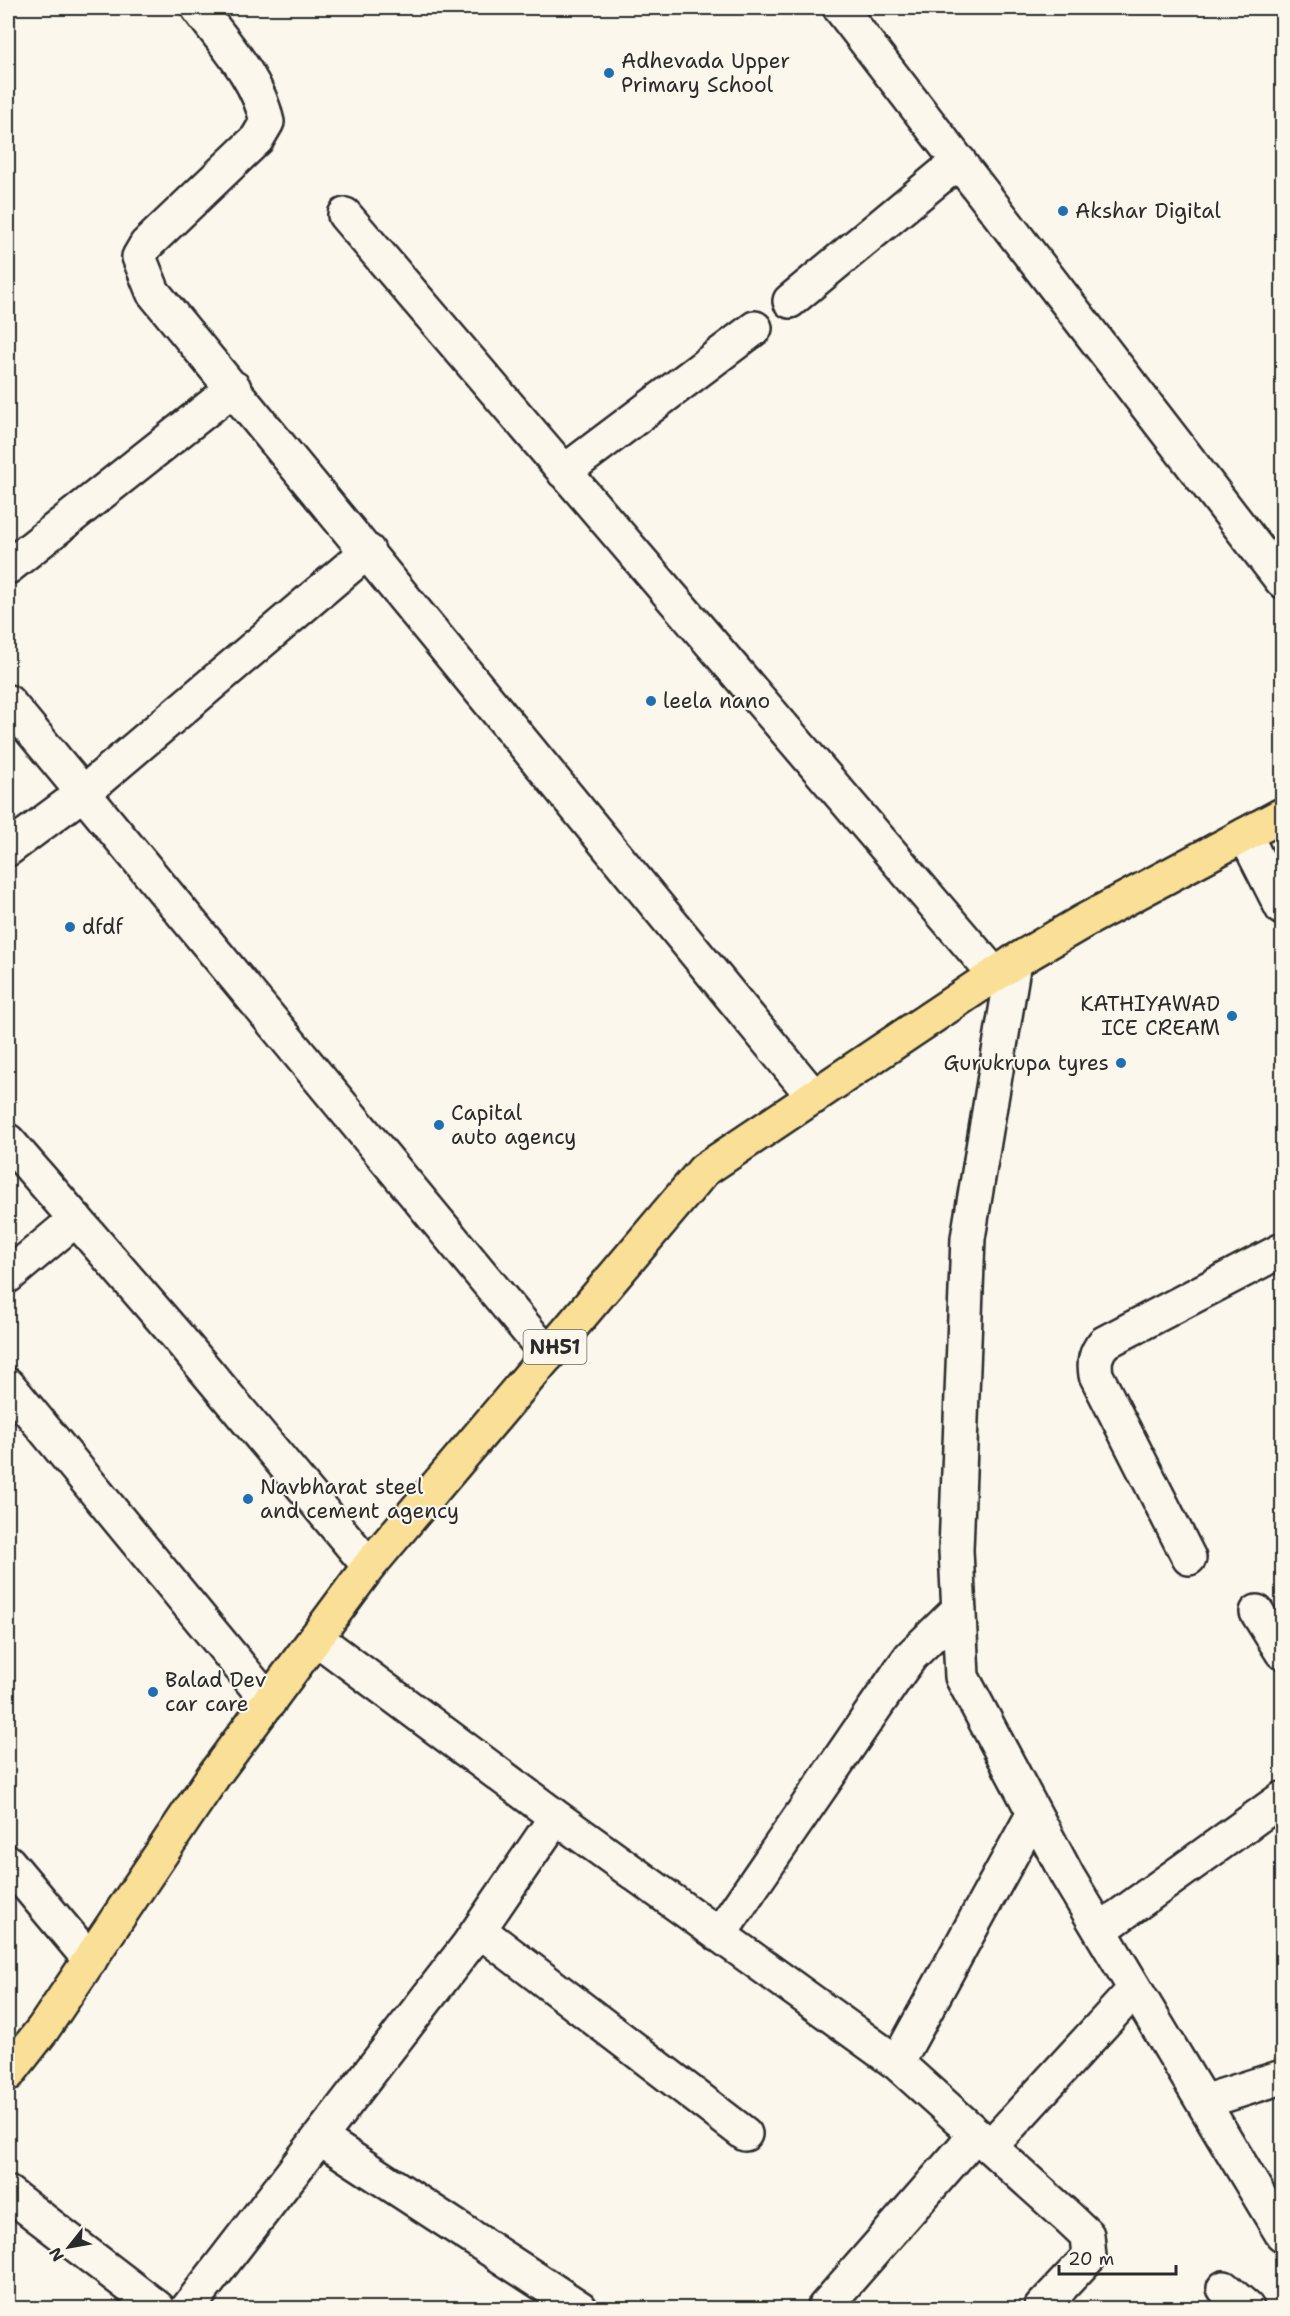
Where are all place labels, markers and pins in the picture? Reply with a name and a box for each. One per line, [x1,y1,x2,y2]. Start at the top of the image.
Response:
place label: Adhevada Upper Primary School [621,47,790,99]
marker: Adhevada Upper Primary School [602,66,616,80]
place label: Akshar Digital [1075,197,1221,225]
marker: Akshar Digital [1056,204,1070,218]
place label: leela nano [663,687,770,715]
marker: leela nano [644,694,658,708]
place label: dfdf [82,913,123,941]
marker: dfdf [63,920,77,934]
place label: KATHIYAWAD ICE CREAM [1080,990,1220,1042]
marker: KATHIYAWAD ICE CREAM [1225,1009,1239,1023]
place label: Gurukrupa tyres [944,1049,1109,1077]
marker: Gurukrupa tyres [1114,1056,1128,1070]
place label: Capital auto agency [451,1099,576,1151]
marker: Capital auto agency [432,1118,446,1132]
place label: Navbharat steel and cement agency [260,1473,459,1525]
marker: Navbharat steel and cement agency [241,1492,255,1506]
place label: Balad Dev car care [165,1666,267,1718]
marker: Balad Dev car care [146,1685,160,1699]

